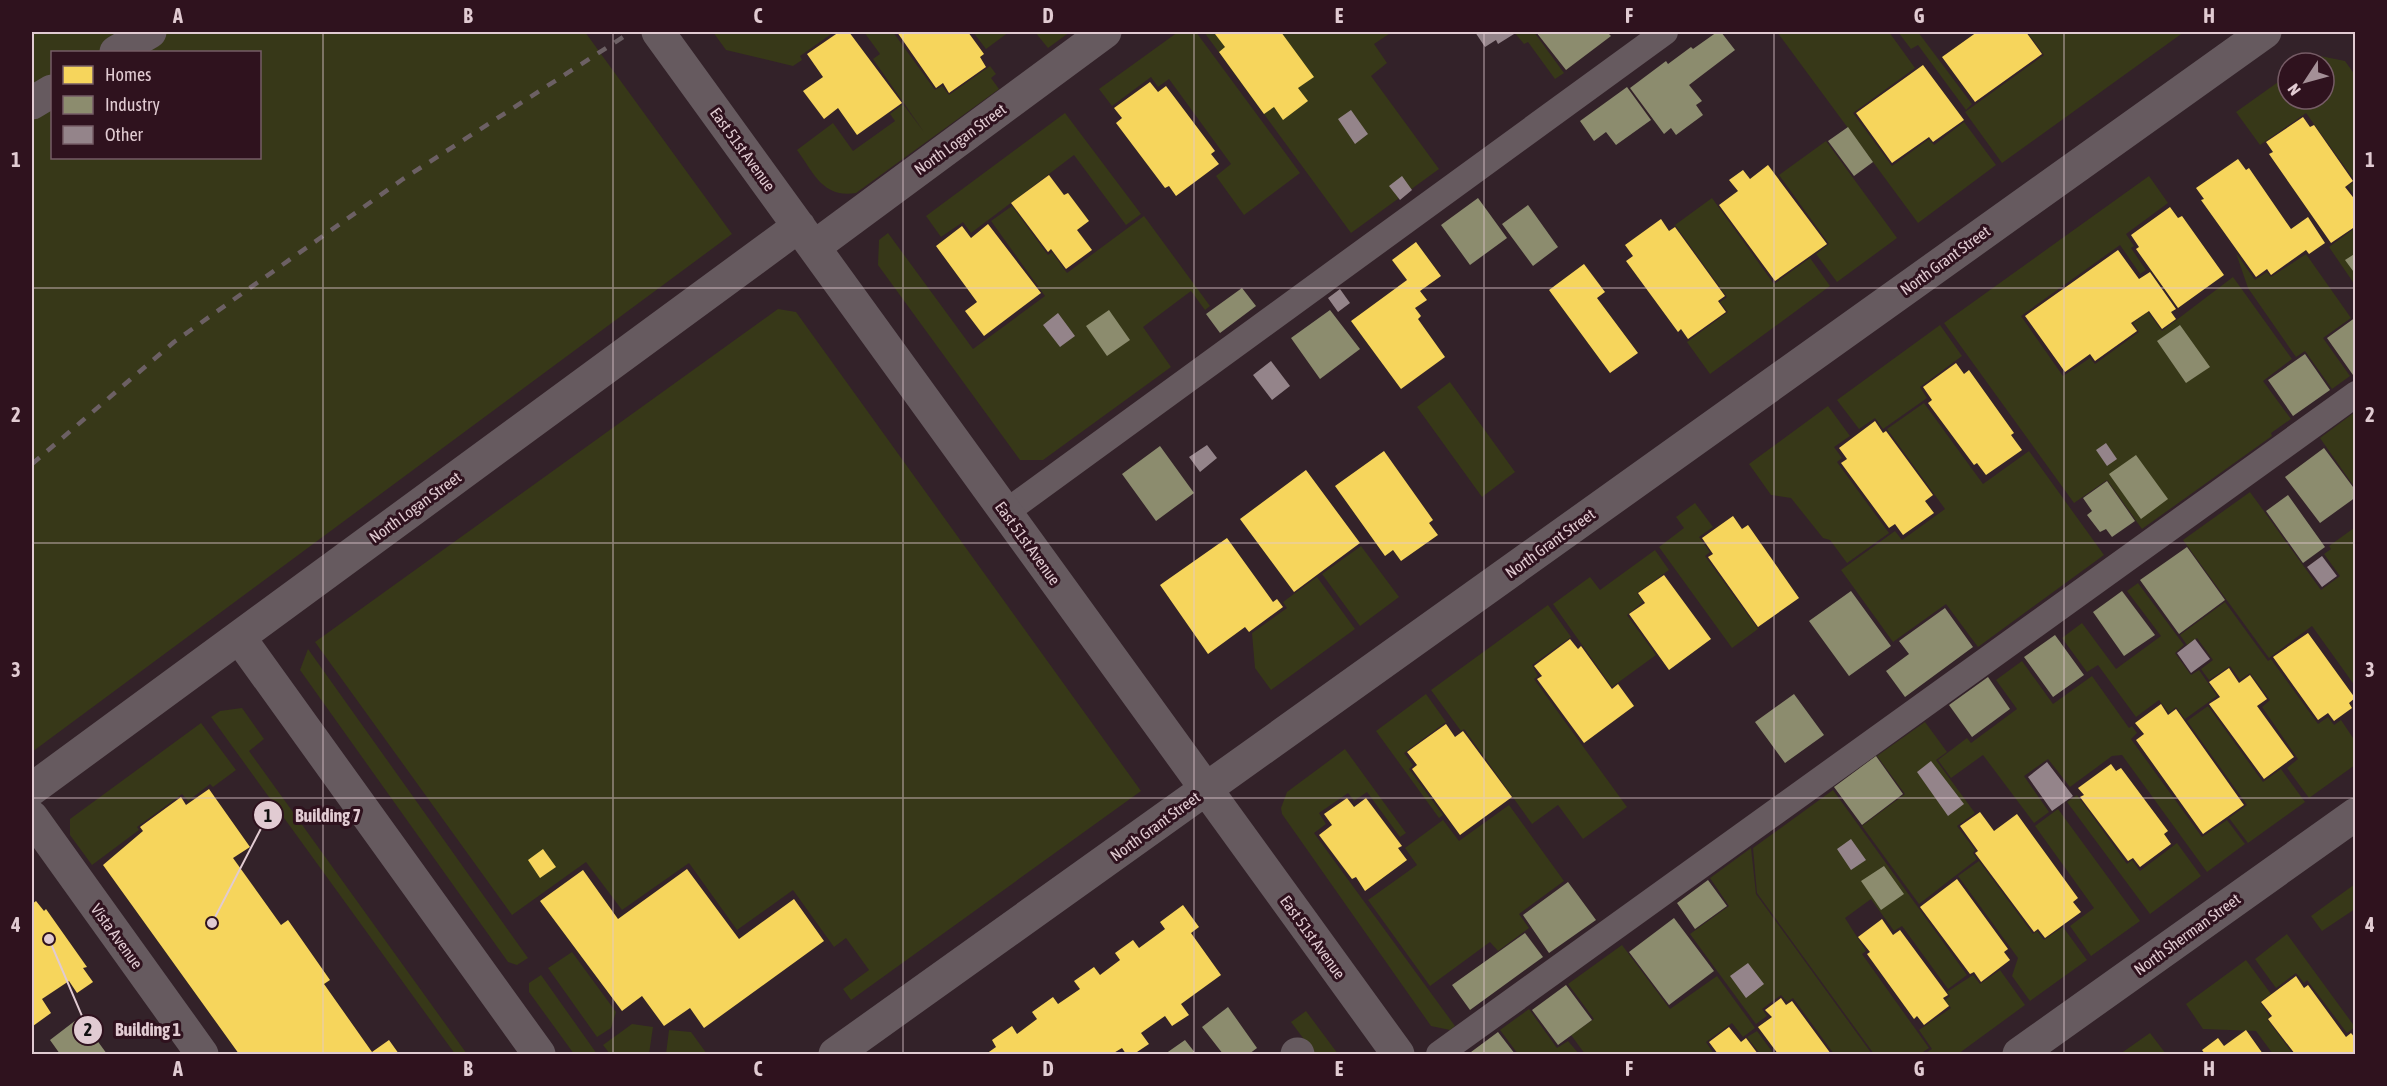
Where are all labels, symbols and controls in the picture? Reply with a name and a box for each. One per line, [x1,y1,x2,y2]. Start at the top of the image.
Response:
text: A [172,4,183,27]
text: B [463,4,473,27]
text: C [754,4,763,27]
text: D [1042,4,1054,27]
text: E [1335,4,1344,27]
text: F [1625,4,1633,27]
text: G [1914,4,1925,27]
text: H [2203,4,2215,27]
legend [51,51,261,159]
north arrow [2276,51,2336,111]
text: Homes [105,64,151,85]
text: N [2284,81,2304,99]
text: Industry [105,94,160,115]
street label: North Logan Street [911,100,1010,179]
street label: East 51st Avenue [707,104,779,194]
text: Other [105,124,144,145]
text: 1 [11,148,21,171]
text: 1 [2365,148,2375,171]
street label: North Grant Street [1897,221,1994,298]
text: 2 [11,403,21,426]
text: 2 [2365,403,2375,426]
street label: North Logan Street [366,468,465,547]
street label: East 51st Avenue [992,498,1064,588]
street label: North Grant Street [1502,504,1599,581]
text: 3 [11,658,21,681]
text: 3 [2365,658,2375,681]
street label: North Grant Street [1107,787,1204,864]
callout: Building 7 [253,797,373,833]
text: 1 [264,805,272,826]
text: Building 7 [295,805,361,826]
street label: North Sherman Street [2131,889,2244,978]
street label: East 51st Avenue [1277,892,1349,982]
street label: Vista Avenue [87,900,147,972]
text: 4 [10,913,21,936]
text: 4 [2364,913,2375,936]
callout: Building 1 [73,1012,193,1048]
text: 2 [84,1019,92,1040]
text: Building 1 [115,1019,181,1040]
text: A [172,1057,183,1080]
text: B [463,1057,473,1080]
text: C [754,1057,763,1080]
text: D [1042,1057,1054,1080]
text: E [1335,1057,1344,1080]
text: F [1625,1057,1633,1080]
text: G [1914,1057,1925,1080]
text: H [2203,1057,2215,1080]

